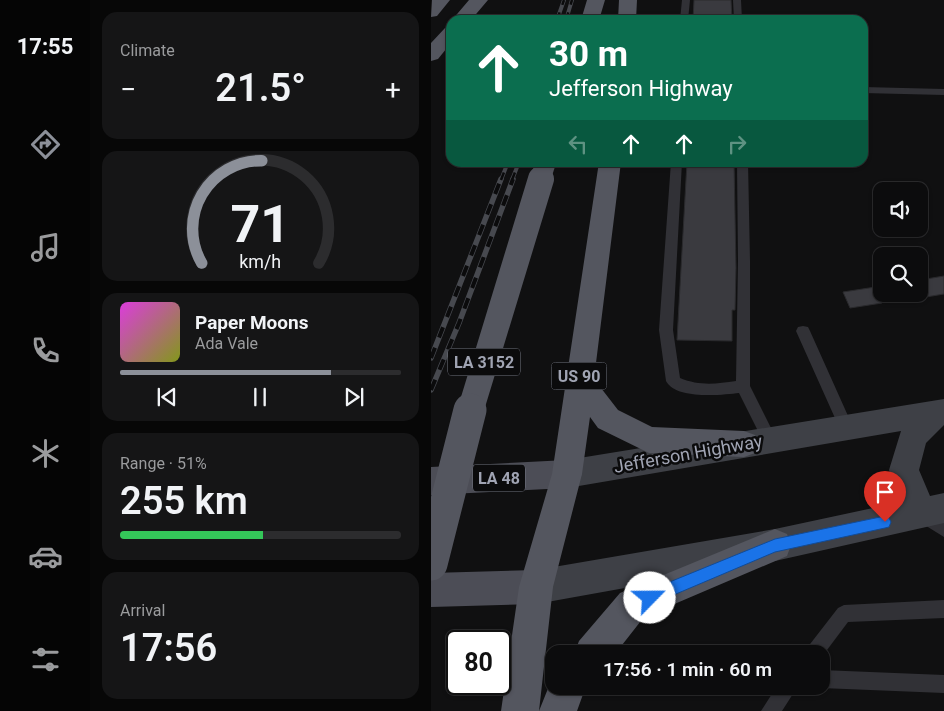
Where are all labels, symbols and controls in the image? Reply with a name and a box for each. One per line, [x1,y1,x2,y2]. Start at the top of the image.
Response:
text: 17:55 [17,34,73,59]
text: 30 m [549,34,628,75]
icon: ahead [466,35,531,100]
text: Climate [120,41,175,60]
text: 21.5° [215,66,306,110]
text: − [120,73,136,106]
text: + [385,73,401,106]
text: Jefferson Highway [549,76,733,101]
icon: directions [28,127,63,162]
icon: left [564,130,592,158]
icon: ahead [617,130,645,158]
icon: ahead [670,130,698,158]
icon: right [723,130,751,158]
map controls [873,182,928,302]
button: sound [873,182,928,237]
text: 71 [231,194,290,255]
icon: music [28,230,63,265]
button: search [873,247,928,302]
text: km/h [240,251,281,272]
text: Paper Moons [195,311,308,334]
icon: phone [28,333,63,368]
text: Ada Vale [195,334,258,353]
road number: LA 3152 [448,348,520,376]
road number: US 90 [551,362,607,390]
icon: previous [153,383,181,411]
icon: pause [246,383,274,411]
icon: next [340,383,368,411]
street label: Jefferson Highway [612,430,764,477]
icon: climate [28,436,63,471]
text: Range · 51% [120,454,207,473]
road number: LA 48 [473,464,525,492]
pin [864,471,906,522]
icon: arrive [871,478,899,506]
text: 255 km [120,479,248,523]
icon: car [28,539,63,574]
position arrow [623,571,675,623]
text: Arrival [120,601,165,620]
text: 17:56 [120,626,217,670]
speed limit sign: 80 [446,630,511,695]
icon: filters [28,642,63,677]
text: 17:56 · 1 min · 60 m [603,658,772,681]

